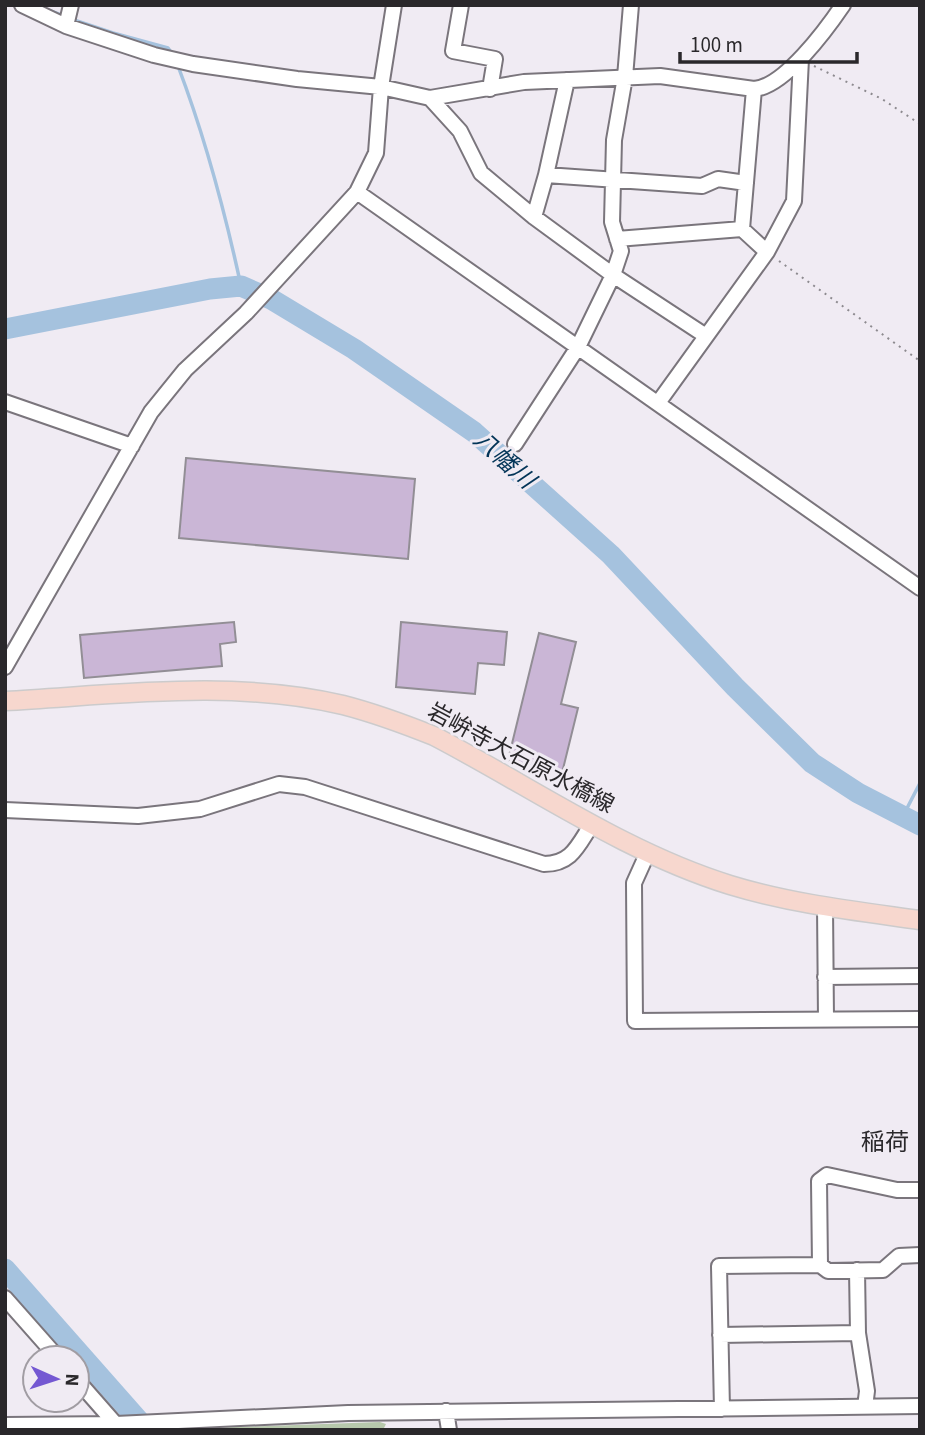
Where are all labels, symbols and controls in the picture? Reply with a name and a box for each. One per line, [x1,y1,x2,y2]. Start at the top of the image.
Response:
scale bar [680,21,857,65]
text: 100 m [690,30,743,60]
water label: 八幡川 [466,423,545,499]
street label: 岩峅寺大石原水橋線 [422,695,620,821]
district label: 稲荷 [861,1125,909,1160]
north arrow [21,1344,91,1414]
text: N [58,1373,85,1387]

